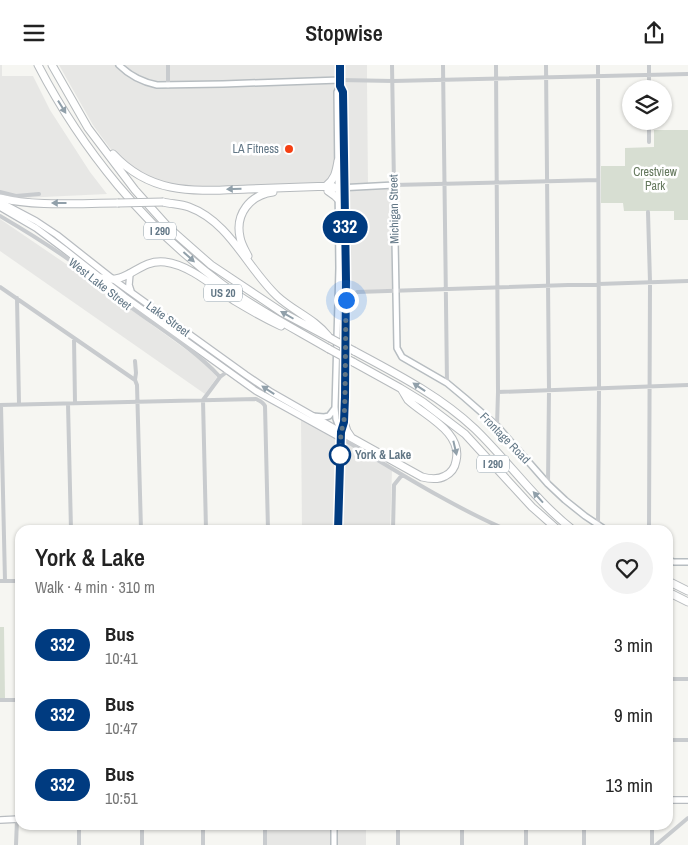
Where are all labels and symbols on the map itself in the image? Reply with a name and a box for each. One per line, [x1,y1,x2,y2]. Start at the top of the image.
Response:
one-way arrow [58,101,67,114]
place label: LA Fitness [232,141,279,157]
marker: LA Fitness [283,143,295,155]
park label: Crestview Park [633,164,678,194]
street label: Michigan Street [385,174,403,244]
one-way arrow [226,186,242,194]
one-way arrow [51,199,67,207]
line badge: 332 [316,211,374,243]
road number: I 290 [144,223,176,240]
one-way arrow [183,251,195,263]
street label: West Lake Street [65,255,135,314]
road number: US 20 [204,285,242,302]
your location [334,288,359,313]
street label: Lake Street [143,298,193,340]
one-way arrow [280,310,294,319]
one-way arrow [412,382,426,392]
one-way arrow [261,385,275,395]
street label: Frontage Road [476,409,534,467]
one-way arrow [451,440,459,456]
marker: York & Lake [329,444,351,466]
place label: York & Lake [355,447,412,463]
road number: I 290 [477,455,509,473]
one-way arrow [532,491,544,503]

